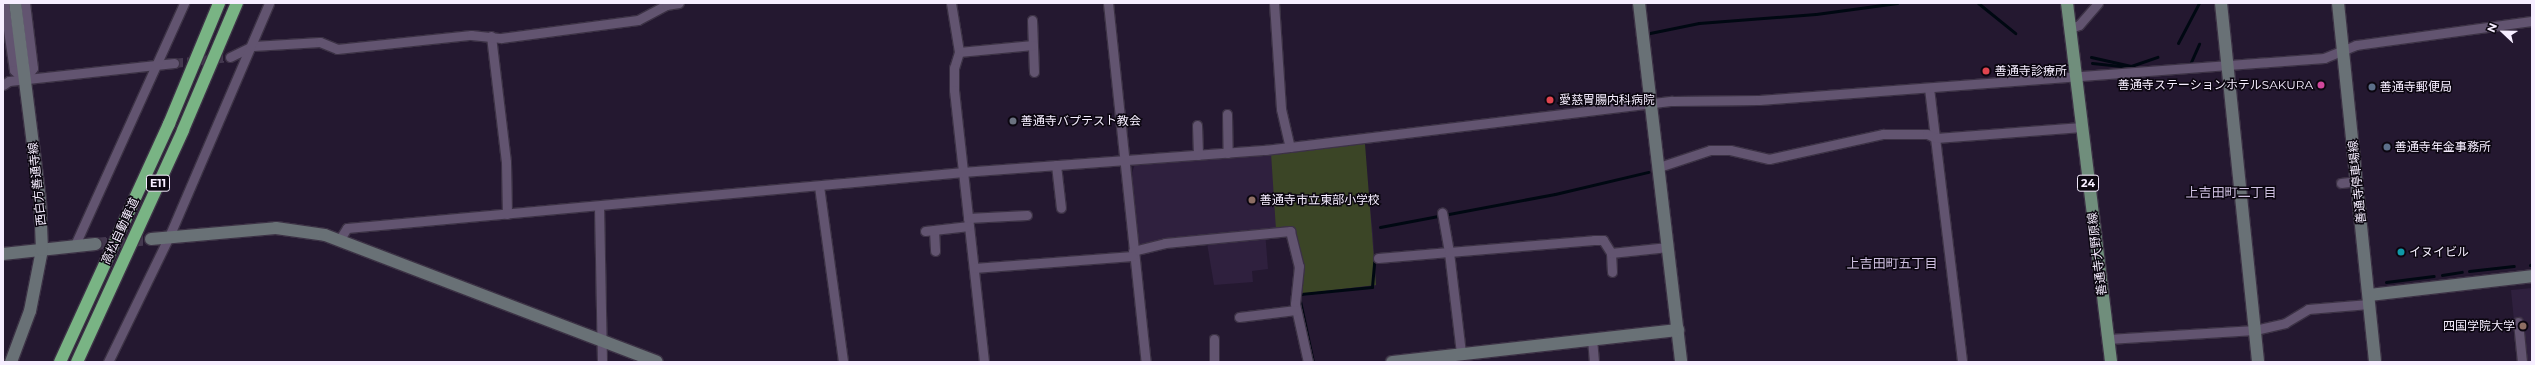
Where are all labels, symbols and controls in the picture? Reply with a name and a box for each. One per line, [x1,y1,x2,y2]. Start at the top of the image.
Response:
north arrow [2483,12,2523,52]
text: N [2484,21,2500,34]
place label: 善通寺診療所 [1995,64,2067,78]
marker: 善通寺診療所 [1980,65,1992,77]
place label: 善通寺ステーションホテルSAKURA [2118,78,2313,92]
marker: 善通寺ステーションホテルSAKURA [2316,80,2326,90]
place label: 善通寺郵便局 [2380,80,2452,94]
marker: 善通寺郵便局 [2367,82,2377,92]
place label: 愛慈胃腸内科病院 [1559,93,1655,107]
marker: 愛慈胃腸内科病院 [1544,94,1556,106]
place label: 善通寺バプテスト教会 [1021,114,1141,128]
marker: 善通寺バプテスト教会 [1008,116,1018,126]
street label: 善通寺停車場線 [2345,139,2369,225]
place label: 善通寺年金事務所 [2395,140,2491,154]
street label: 西白方善通寺線 [25,141,49,227]
marker: 善通寺年金事務所 [2382,142,2392,152]
road number: E11 [145,174,171,192]
road number: 24 [2077,174,2099,192]
district label: 上吉田町二丁目 [2186,184,2276,200]
place label: 善通寺市立東部小学校 [1260,193,1380,207]
street label: 高松自動車道 [98,195,142,267]
marker: 善通寺市立東部小学校 [1247,195,1257,205]
street label: 善通寺大野原線 [2085,211,2109,297]
place label: イヌイビル [2409,245,2469,259]
marker: イヌイビル [2396,247,2406,257]
district label: 上吉田町五丁目 [1847,255,1937,271]
place label: 四国学院大学 [2443,319,2515,333]
marker: 四国学院大学 [2518,321,2528,331]

